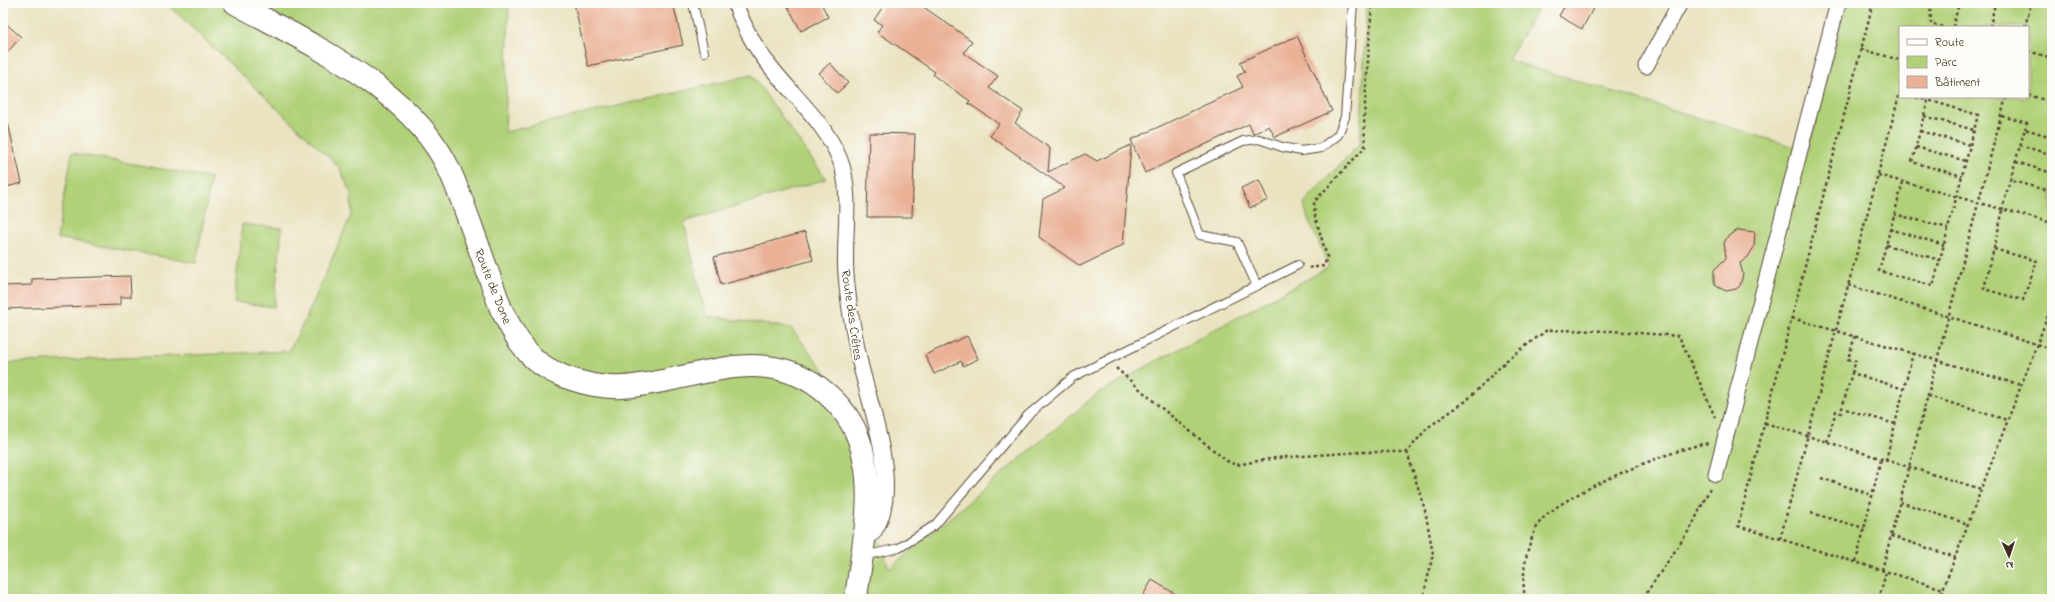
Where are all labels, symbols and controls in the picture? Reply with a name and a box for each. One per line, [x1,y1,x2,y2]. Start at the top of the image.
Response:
legend [1899,26,2029,98]
text: Route [1935,34,1965,52]
text: Parc [1935,54,1957,72]
text: Bâtiment [1934,74,1980,92]
street label: Route de Done [469,246,516,327]
street label: Route des Crêtes [836,269,867,362]
north arrow [1989,536,2029,576]
text: N [2005,557,2014,573]

